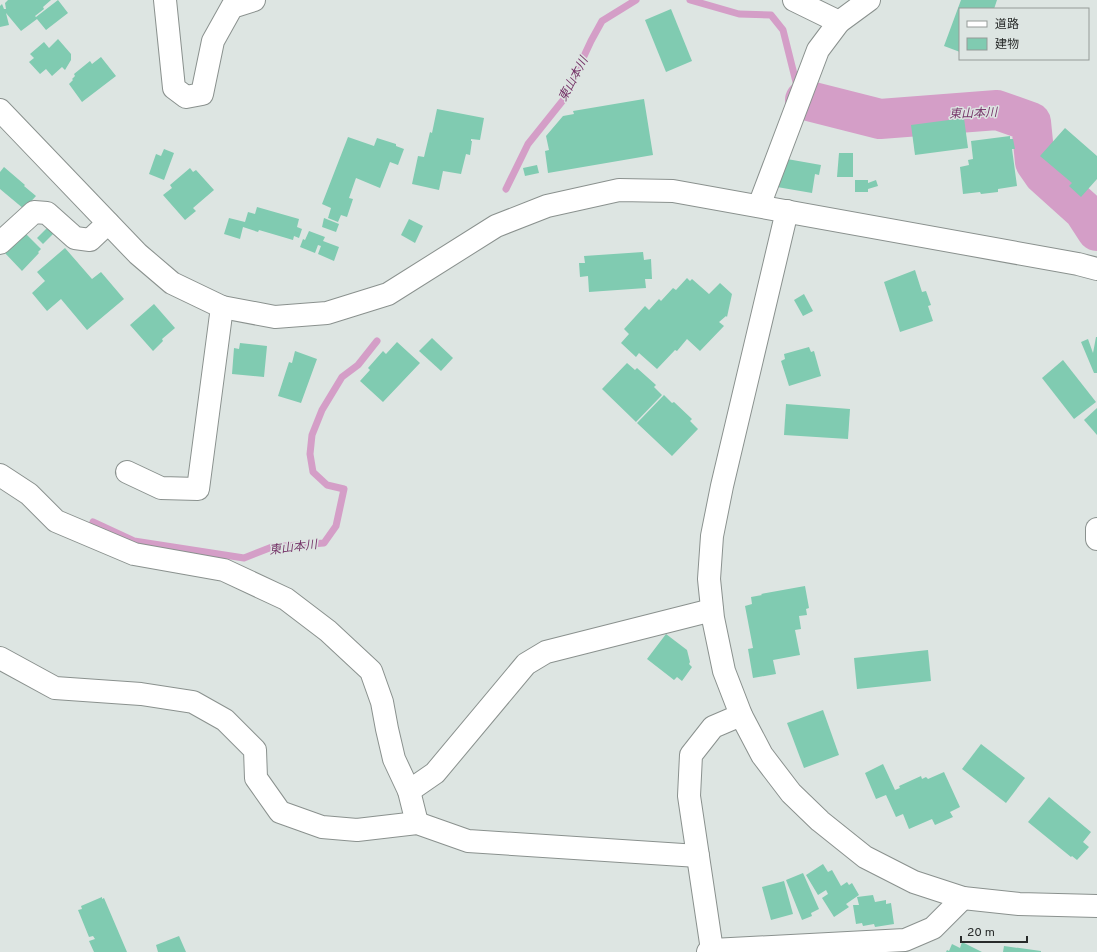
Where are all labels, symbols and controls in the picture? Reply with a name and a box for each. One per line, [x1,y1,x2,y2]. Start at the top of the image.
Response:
legend [959,8,1089,60]
text: 道路 [995,17,1019,33]
text: 建物 [995,37,1019,53]
water label: 東山本川 [556,53,593,104]
water label: 東山本川 [949,105,999,123]
water label: 東山本川 [268,537,320,559]
scale bar [961,918,1027,944]
text: 20 m [967,925,995,941]

